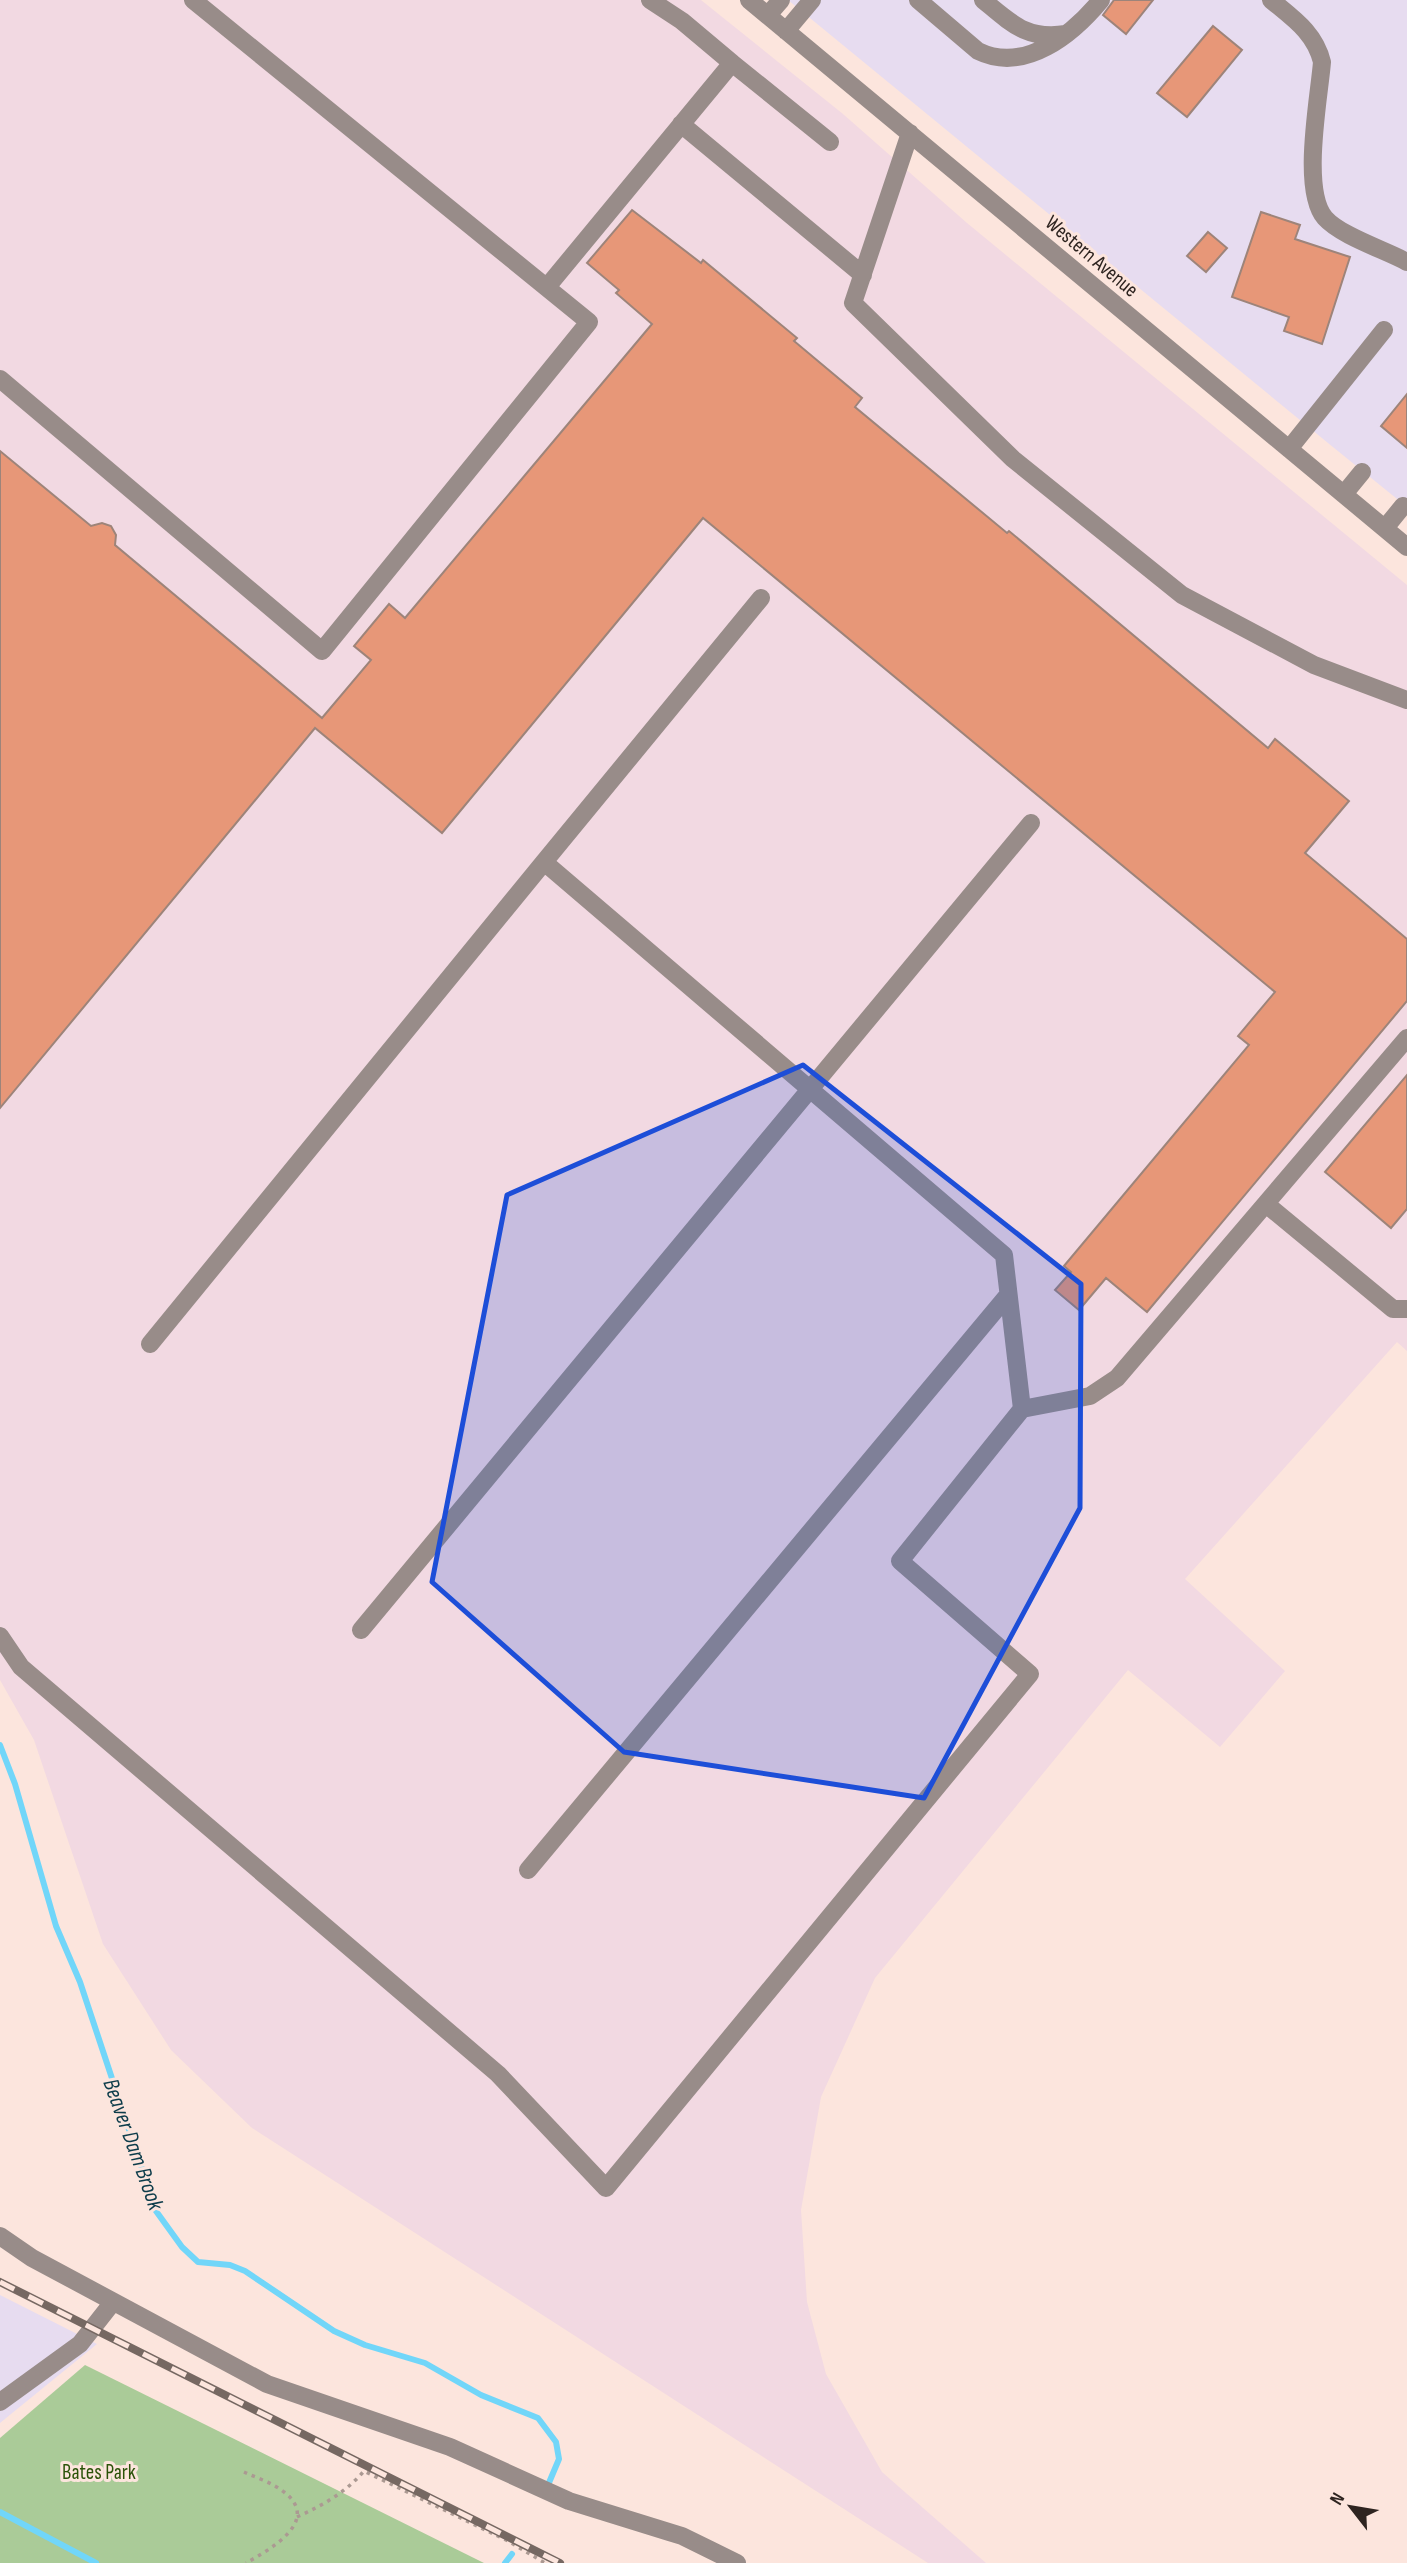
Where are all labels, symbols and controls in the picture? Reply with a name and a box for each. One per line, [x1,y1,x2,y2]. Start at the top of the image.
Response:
street label: Western Avenue [1040,210,1143,302]
water label: Beaver Dam Brook [96,2075,170,2215]
park label: Bates Park [62,2460,136,2485]
north arrow [1316,2472,1386,2542]
text: N [1325,2489,1350,2509]

